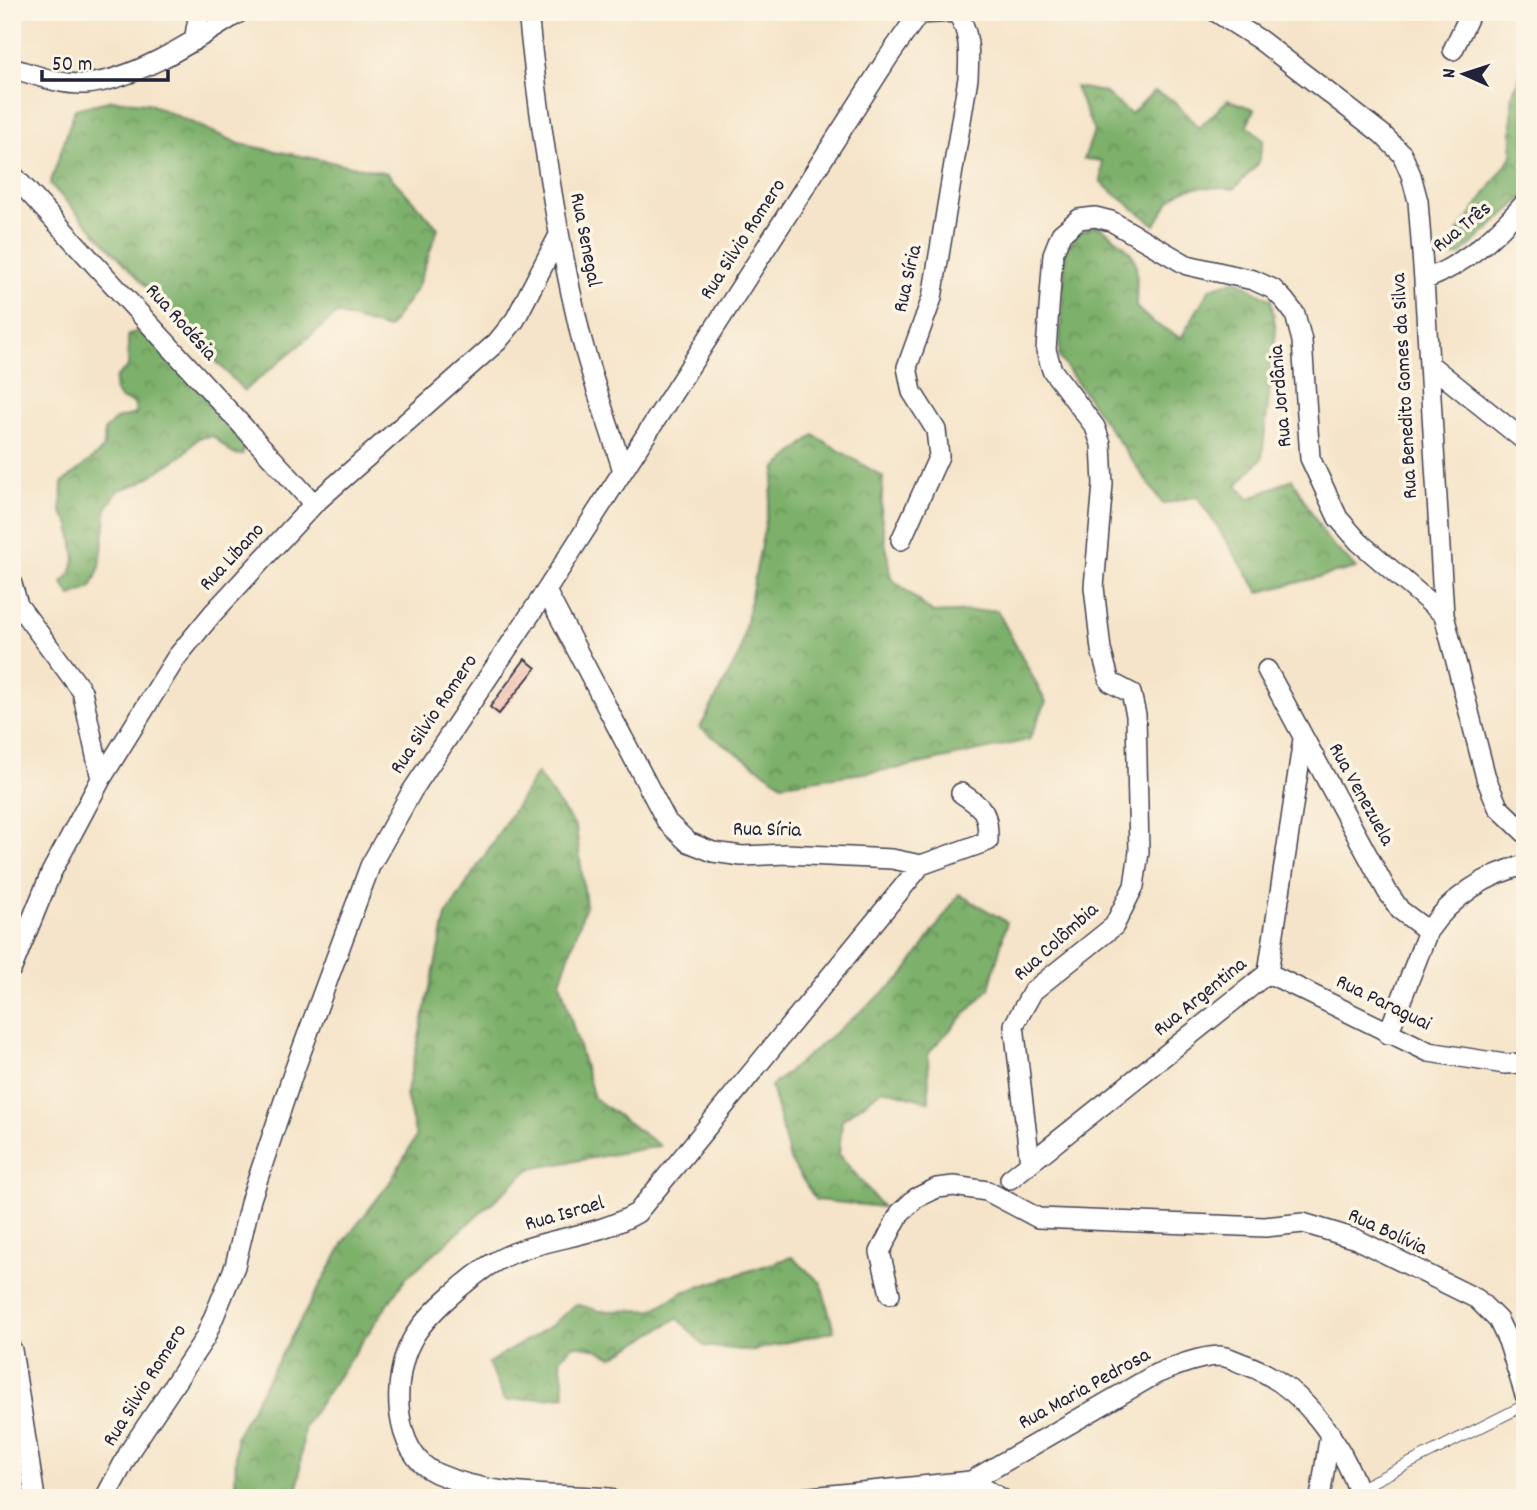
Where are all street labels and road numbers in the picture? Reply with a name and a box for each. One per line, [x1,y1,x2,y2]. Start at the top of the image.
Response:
street label: Rua Silvio Romero [694,173,794,307]
street label: Rua Senegal [560,190,608,290]
street label: Rua Três [1427,195,1499,261]
street label: Rua Síria [887,241,932,316]
street label: Rua Benedito Gomes da Silva [1385,271,1427,500]
street label: Rua Rodésia [137,278,224,369]
street label: Rua Jordânia [1262,343,1301,448]
street label: Rua Libano [193,517,273,599]
street label: Rua Silvio Romero [384,649,486,781]
street label: Rua Venezuela [1319,738,1401,853]
street label: Rua Síria [732,815,803,847]
street label: Rua Colômbia [1008,896,1107,989]
street label: Rua Argentina [1148,950,1255,1045]
street label: Rua Paraguai [1330,968,1436,1040]
street label: Rua Israel [522,1189,608,1241]
street label: Rua Bolívia [1342,1202,1433,1265]
street label: Rua Silvio Romero [96,1319,196,1453]
street label: Rua Maria Pedrosa [1014,1341,1157,1439]

